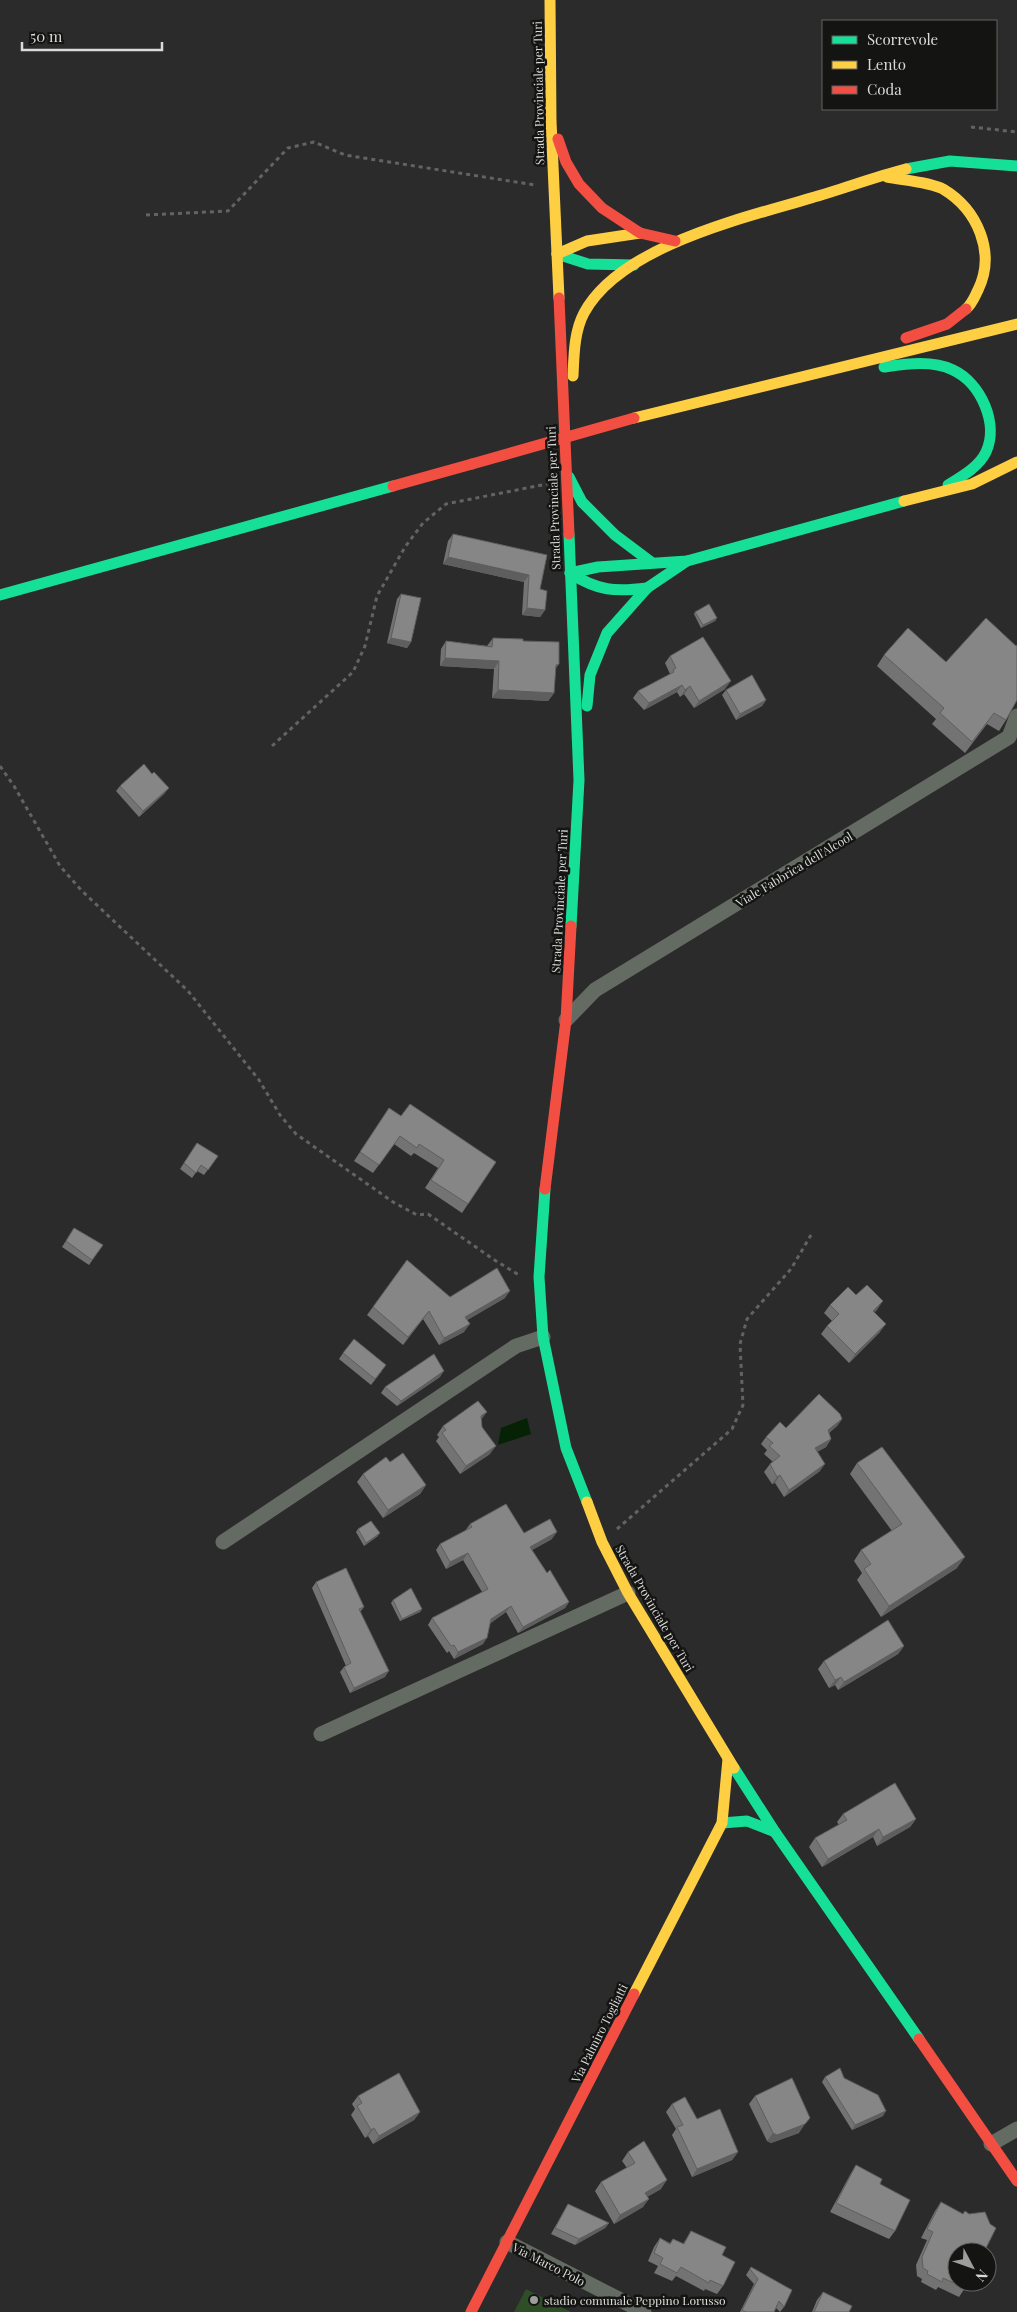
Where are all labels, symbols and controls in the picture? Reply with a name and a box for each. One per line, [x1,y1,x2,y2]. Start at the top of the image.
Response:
scale bar [22,20,162,52]
street label: Strada Provinciale per Turi [529,20,547,165]
legend [822,20,997,110]
text: 50 m [30,26,63,46]
text: Scorrevole [867,29,938,49]
text: Lento [867,54,906,74]
text: Coda [867,79,902,99]
street label: Strada Provinciale per Turi [542,425,564,570]
street label: Viale Fabbrica dell'Alcool [732,827,856,911]
street label: Strada Provinciale per Turi [547,828,571,973]
street label: Strada Provinciale per Turi [612,1542,698,1675]
street label: Via Palmiro Togliatti [567,1980,631,2086]
street label: Via Marco Polo [509,2238,588,2289]
north arrow [947,2242,997,2292]
text: N [972,2266,993,2286]
place label: stadio comunale Peppino Lorusso [544,2292,726,2308]
marker: stadio comunale Peppino Lorusso [528,2294,540,2306]

